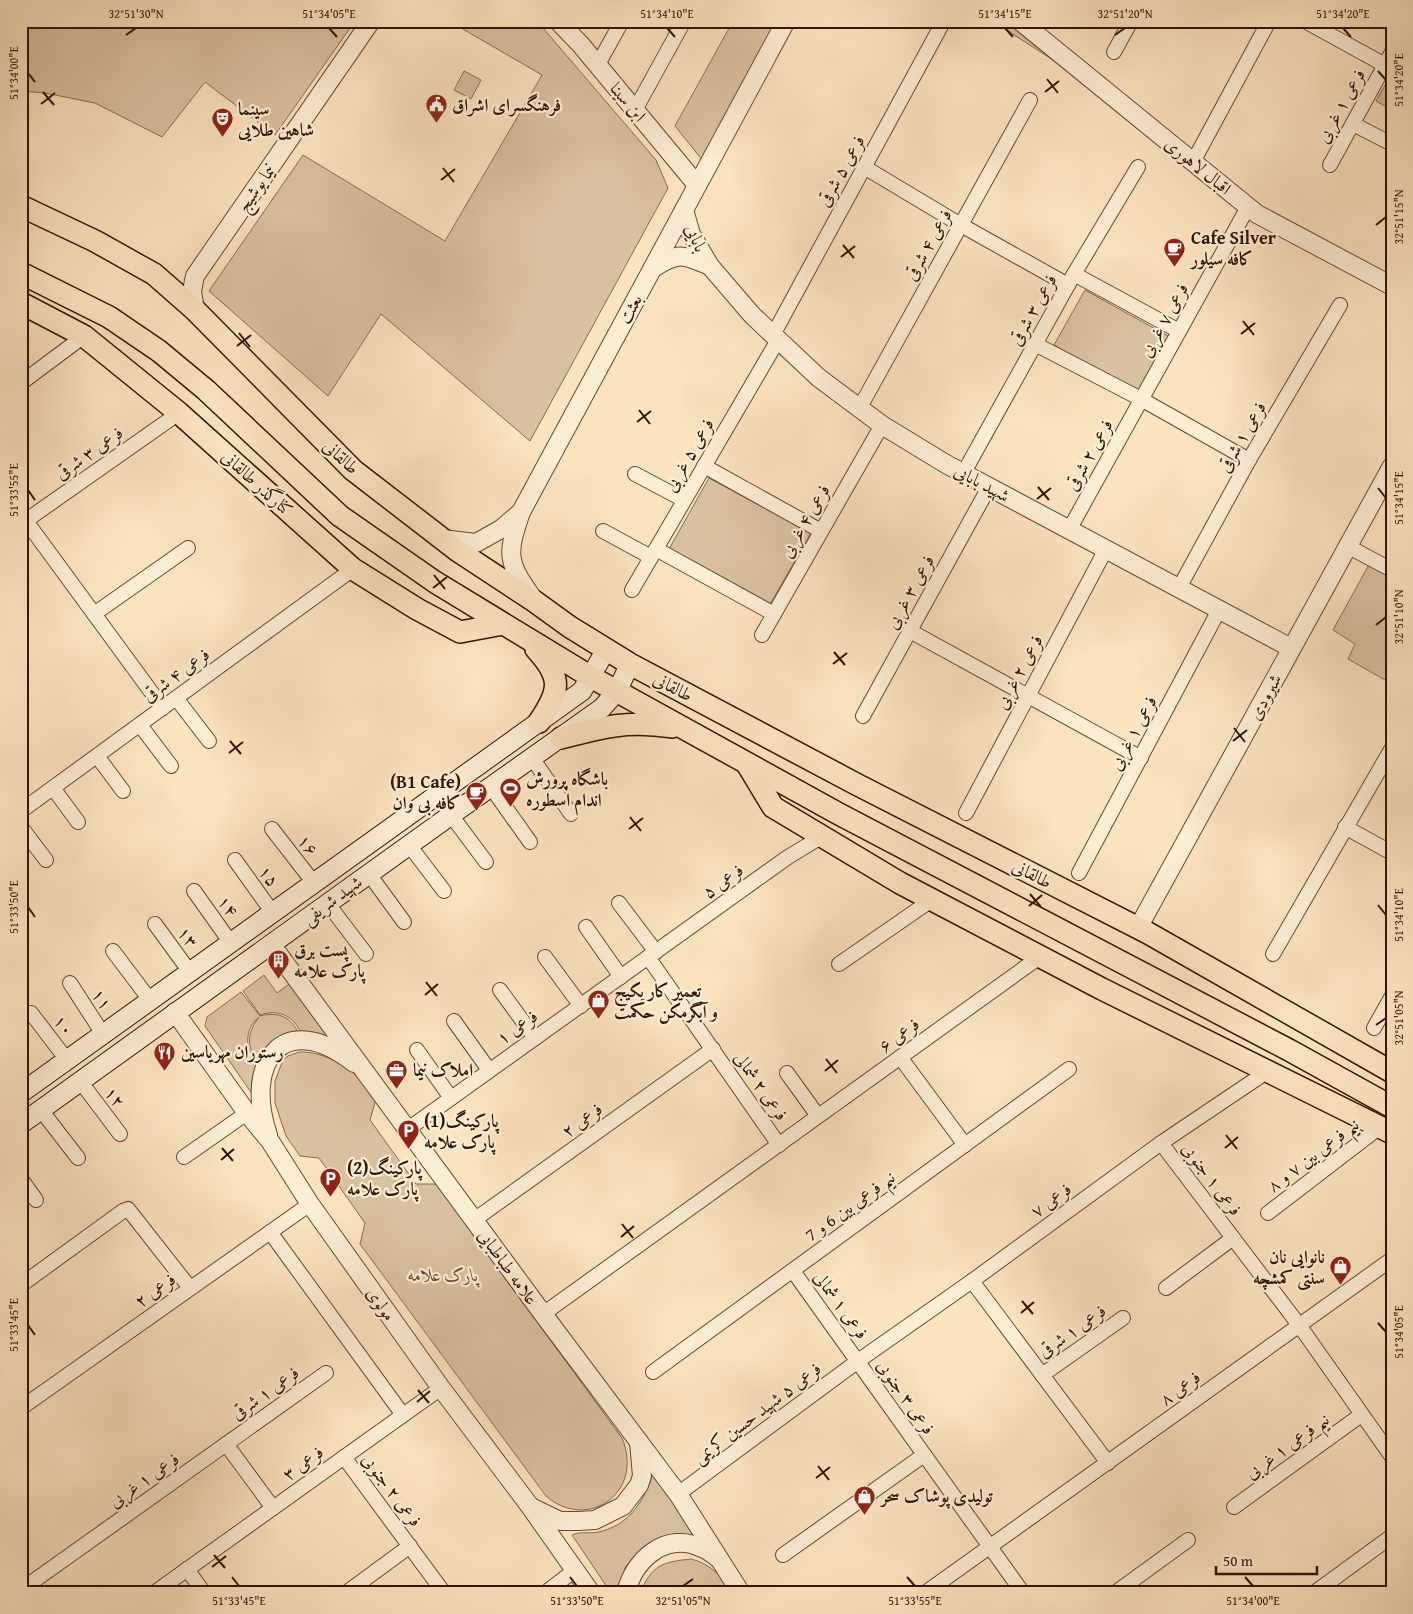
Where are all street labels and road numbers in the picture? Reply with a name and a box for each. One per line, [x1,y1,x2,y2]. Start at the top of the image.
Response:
street label: فرعی ۱ غربی [1309,64,1372,148]
street label: ابن سینا [604,76,653,127]
street label: فرعی ۵ شرقی [810,130,871,212]
street label: اقبال لاهوری [1159,130,1238,201]
street label: نیما یوشیج [229,158,284,219]
street label: فرعی ۴ شرقی [897,204,958,286]
street label: بابایی [678,219,715,256]
street label: فرعی ۳ شرقی [1002,269,1063,351]
street label: فرعی ۷ غربی [1132,278,1195,362]
street label: بعثت [611,289,649,328]
street label: فرعی ۱ شرقی [1210,396,1273,477]
street label: فرعی ۵ غربی [657,413,721,497]
street label: فرعی ۲ شرقی [1058,414,1119,496]
street label: فرعی ۳ شرقی [49,419,128,486]
street label: طالقانی [317,433,366,481]
street label: کنارگذر طالقانی [215,443,299,522]
street label: شهید بابایی [950,457,1015,508]
street label: فرعی ۴ غربی [773,479,837,563]
street label: فرعی ۳ غربی [878,550,941,634]
street label: فرعی ۲ غربی [988,630,1050,714]
street label: فرعی ۴ شرقی [136,641,215,709]
street label: طالقانی [649,665,698,708]
street label: شیرودی [1241,669,1288,725]
street label: فرعی ۱ غربی [1102,691,1164,775]
street label: ۱۶ [291,828,326,861]
street label: طالقانی [1008,852,1057,895]
street label: فرعی ۵ [696,856,749,905]
street label: ۱۵ [252,859,287,892]
street label: شهید شریفی [296,868,368,931]
street label: ۱۴ [211,889,246,922]
street label: ۱۳ [171,920,206,953]
street label: ۱۱ [85,983,119,1015]
street label: فرعی ۱ [490,1003,543,1051]
street label: ۱۰ [47,1008,82,1041]
street label: فرعی ۶ [872,1010,925,1059]
street label: فرعی ۲ شمالی [728,1046,795,1126]
street label: ۱۲ [98,1080,133,1113]
street label: فرعی ۲ [555,1095,608,1144]
street label: نیم فرعی بین ۷ و ۸ [1261,1111,1368,1202]
street label: فرعی ۱ جنوبی [1176,1136,1249,1221]
street label: نیم فرعی بین 6 و 7 [799,1164,903,1252]
street label: فرعی ۷ [1024,1175,1077,1224]
street label: علامه طباطبایی [472,1223,545,1310]
street label: فرعی ۱ شمالی [807,1265,876,1345]
street label: فرعی ۲ [128,1266,181,1314]
street label: مولوی [360,1281,403,1326]
street label: فرعی ۱ شرقی [1032,1297,1111,1364]
street label: فرعی ۳ جنوبی [871,1354,942,1440]
street label: فرعی ۵ شهید حسین کریمی [687,1355,827,1470]
street label: فرعی ۱ شرقی [225,1359,304,1426]
street label: فرعی ۸ [1153,1363,1206,1412]
street label: نیم فرعی ۱ غربی [1239,1406,1337,1490]
street label: فرعی ۳ [276,1438,329,1487]
street label: فرعی ۱ غربی [103,1445,185,1514]
street label: فرعی ۲ جنوبی [356,1447,429,1532]

